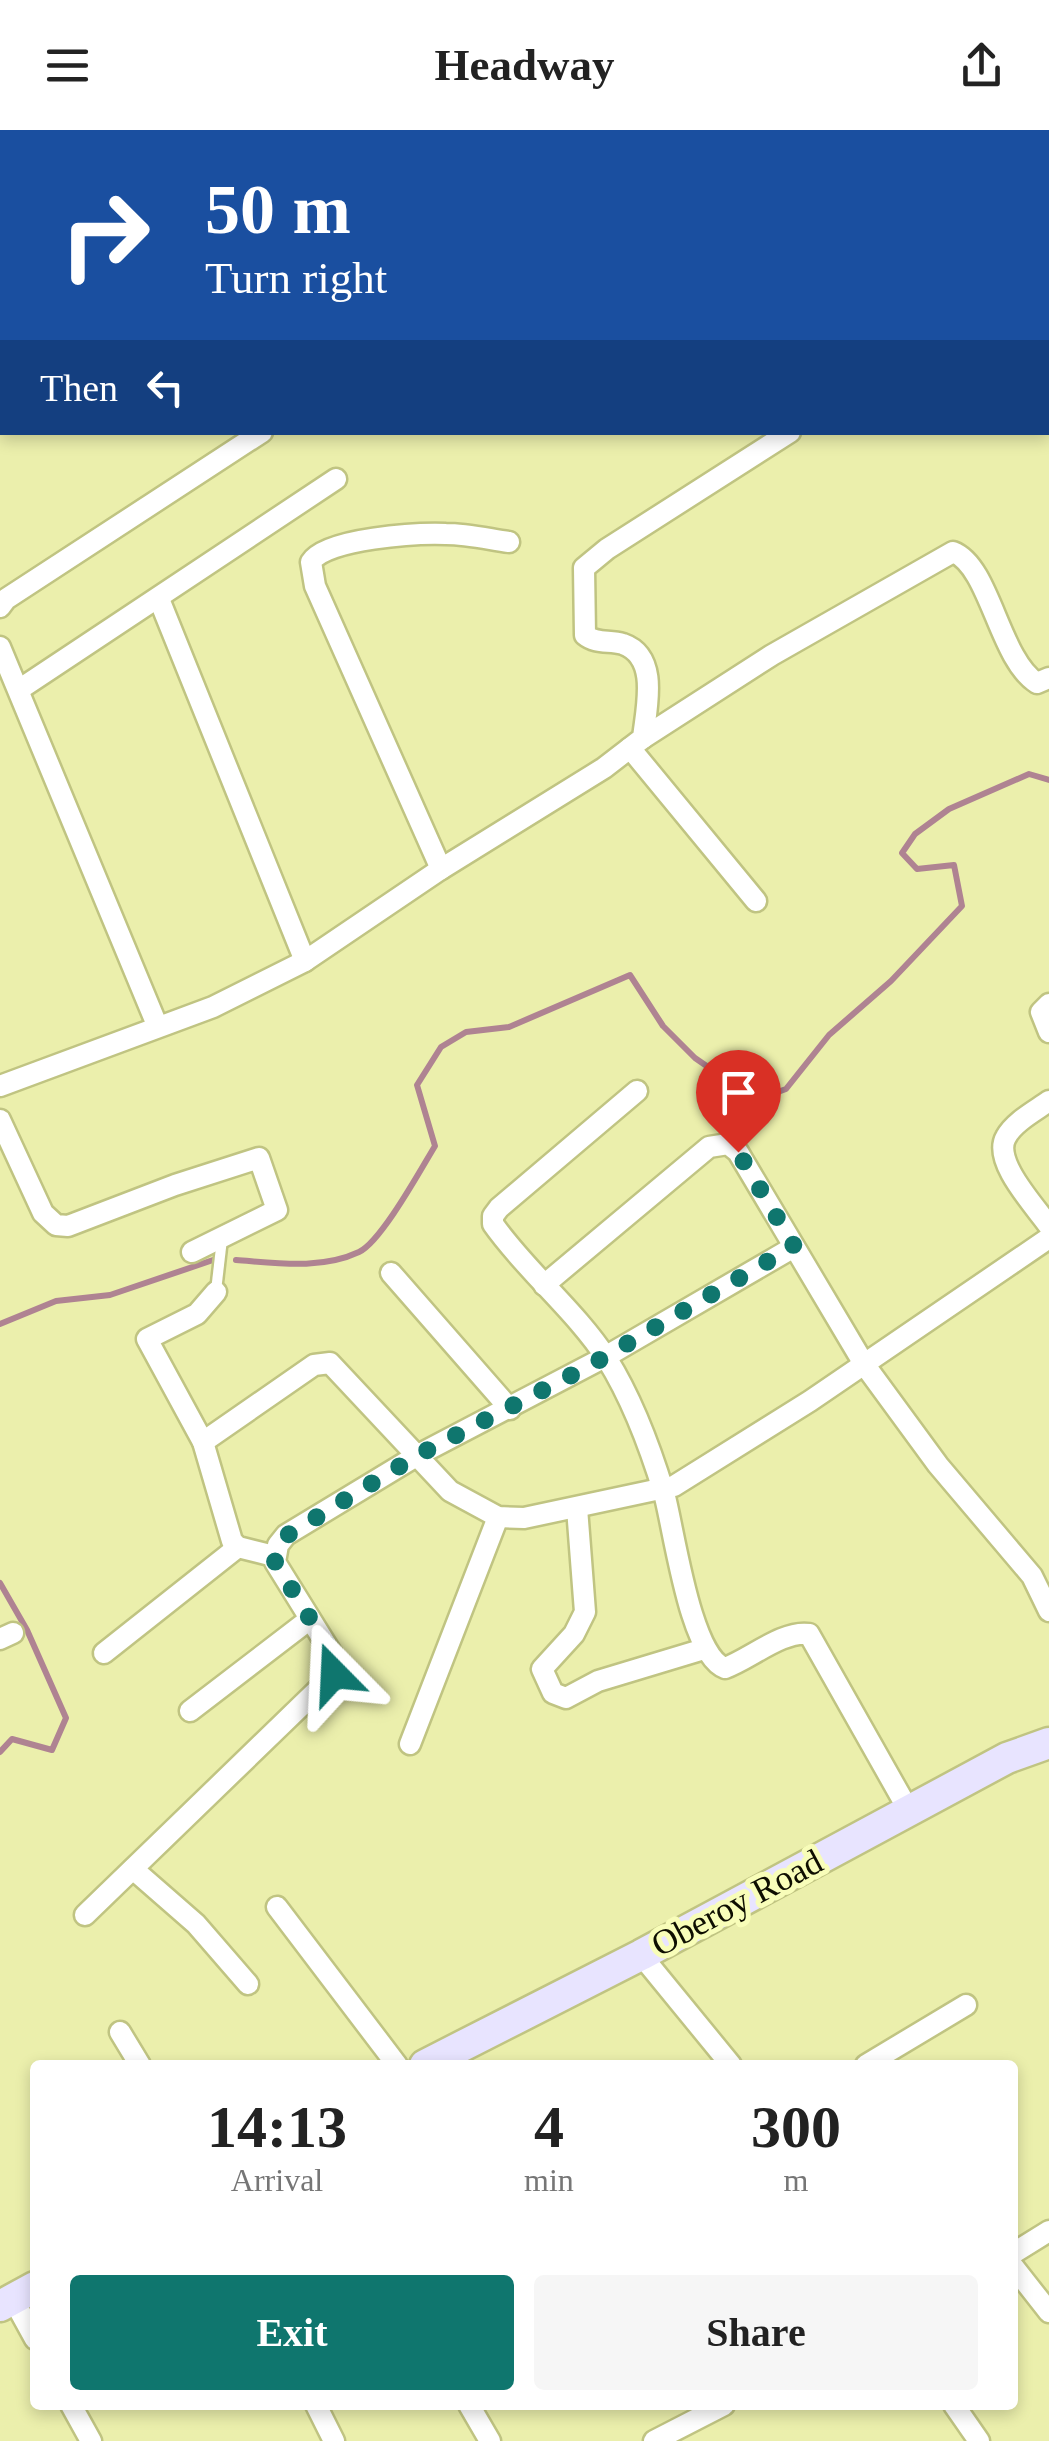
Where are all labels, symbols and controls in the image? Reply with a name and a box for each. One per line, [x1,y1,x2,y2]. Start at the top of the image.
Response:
icon: menu [40,38,95,93]
icon: share [954,38,1009,93]
text: Headway [435,40,615,90]
icon: right [40,170,170,300]
text: 50 m [205,171,351,248]
text: Turn right [205,253,387,303]
icon: left [138,360,193,415]
text: Then [40,367,118,409]
pin [696,1050,781,1153]
icon: arrive [711,1065,766,1120]
position arrow [282,1622,386,1726]
street label: Oberoy Road [645,1842,829,1964]
text: 14:13 [207,2094,347,2160]
text: 4 [534,2094,564,2160]
text: 300 [751,2094,841,2160]
text: Arrival [231,2162,323,2198]
text: min [524,2162,574,2198]
text: m [783,2162,808,2198]
button: Exit [70,2275,514,2390]
button: Share [534,2275,978,2390]

